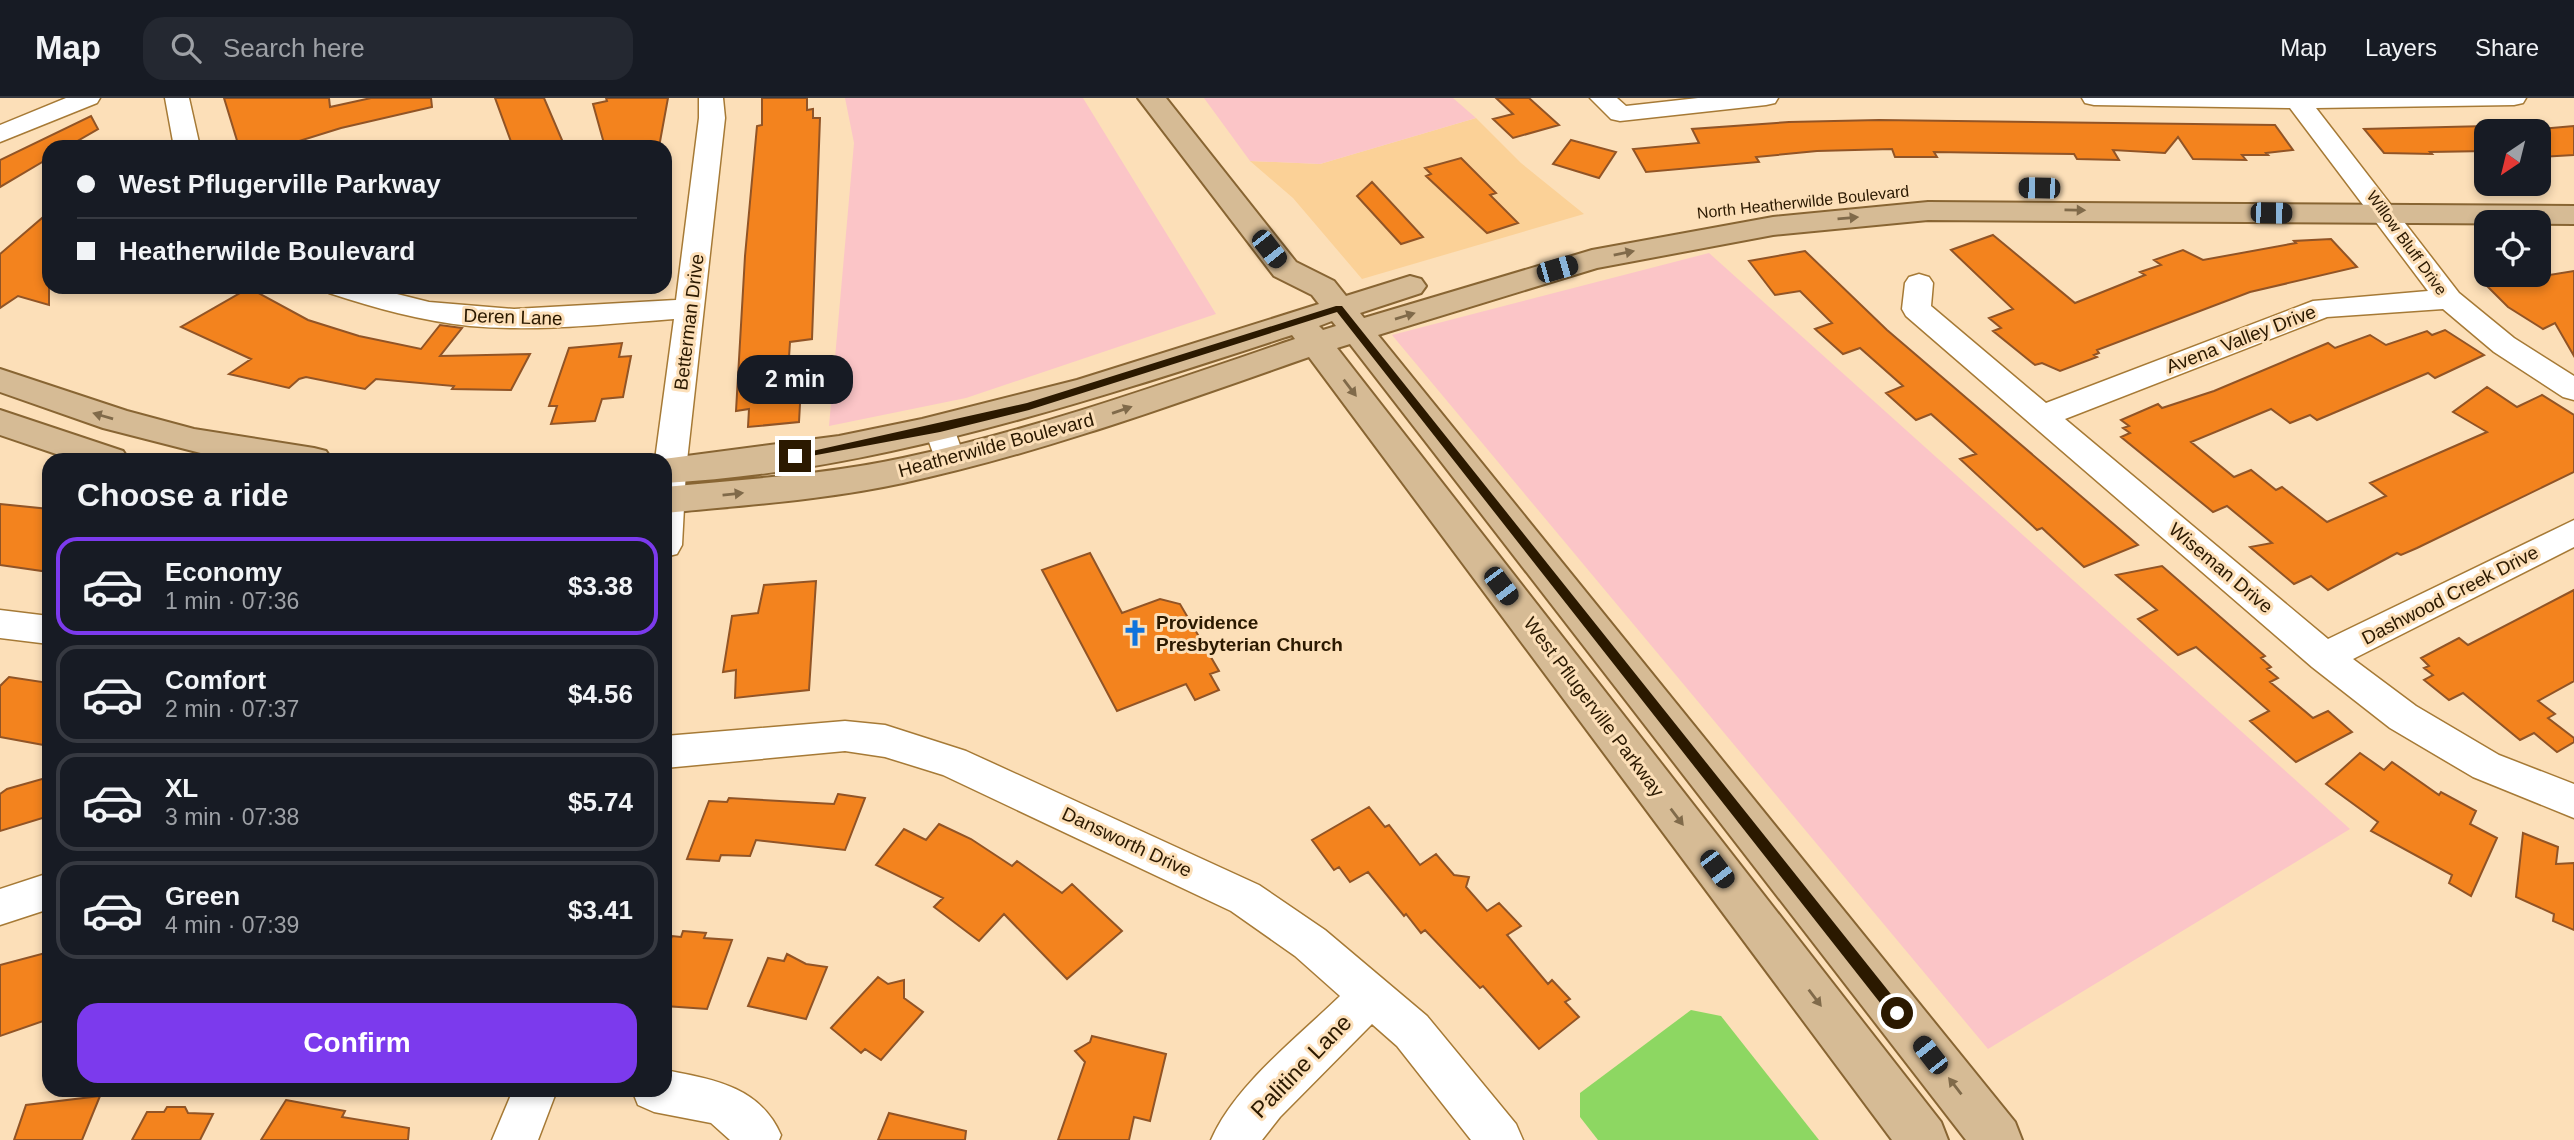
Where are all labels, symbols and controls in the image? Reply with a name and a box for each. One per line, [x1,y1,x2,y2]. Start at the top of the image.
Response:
search box [143,17,633,80]
text: Map [35,29,101,66]
icon: search [167,29,205,67]
text: Search here [223,33,365,63]
text: Map [2280,34,2327,61]
text: Layers [2365,34,2437,61]
text: Share [2475,34,2539,61]
north arrow [2474,119,2552,196]
map controls [2474,119,2551,287]
text: West Pflugerville Parkway [119,169,441,199]
car [2018,177,2061,199]
street label: North Heatherwilde Boulevard [1696,182,1910,222]
street label: Willow Bluff Drive [2364,188,2450,298]
car [2250,202,2293,224]
one-way arrow [2065,204,2087,216]
button: locate [2474,210,2551,287]
one-way arrow [1837,212,1859,223]
car [1248,226,1291,272]
text: Heatherwilde Boulevard [119,236,415,266]
one-way arrow [1613,247,1635,258]
street label: Betterman Drive [670,253,708,391]
car [1534,253,1581,285]
street label: Avena Valley Drive [2163,301,2319,377]
street label: Deren Lane [463,305,563,329]
one-way arrow [1395,310,1416,320]
callout: 2 min [737,354,853,404]
text: 2 min [765,366,825,392]
one-way arrow [1343,378,1358,396]
one-way arrow [1111,404,1132,415]
street label: Heatherwilde Boulevard [896,409,1096,481]
one-way arrow [92,411,113,421]
route end [779,440,811,472]
text: Choose a ride [77,477,289,513]
one-way arrow [722,488,744,499]
street label: Wiseman Drive [2165,519,2277,617]
street label: Dashwood Creek Drive [2358,541,2542,649]
icon: car [81,555,144,618]
text: Economy [165,557,282,587]
car [1480,563,1523,609]
text: $3.38 [568,571,633,601]
text: 1 min · 07:36 [165,588,299,614]
place label: Providence Presbyterian Church [1156,612,1343,655]
street label: West Pflugerville Parkway [1520,613,1669,801]
church icon: Providence Presbyterian Church [1120,618,1150,648]
icon: car [81,663,144,726]
text: Comfort [165,665,266,695]
text: $4.56 [568,679,633,709]
text: 2 min · 07:37 [165,696,299,722]
icon: car [81,771,144,834]
text: XL [165,773,198,803]
text: $5.74 [568,787,633,817]
street label: Dansworth Drive [1059,803,1195,881]
text: 3 min · 07:38 [165,804,299,830]
one-way arrow [1670,808,1684,826]
car [1696,846,1739,892]
icon: car [81,879,144,942]
text: Green [165,881,240,911]
text: $3.41 [568,895,633,925]
text: 4 min · 07:39 [165,912,299,938]
one-way arrow [1808,989,1822,1007]
route start [1881,997,1913,1029]
button: Confirm [77,1003,637,1083]
street label: Palitine Lane [1245,1009,1357,1123]
car [1909,1032,1952,1078]
one-way arrow [1948,1078,1963,1095]

